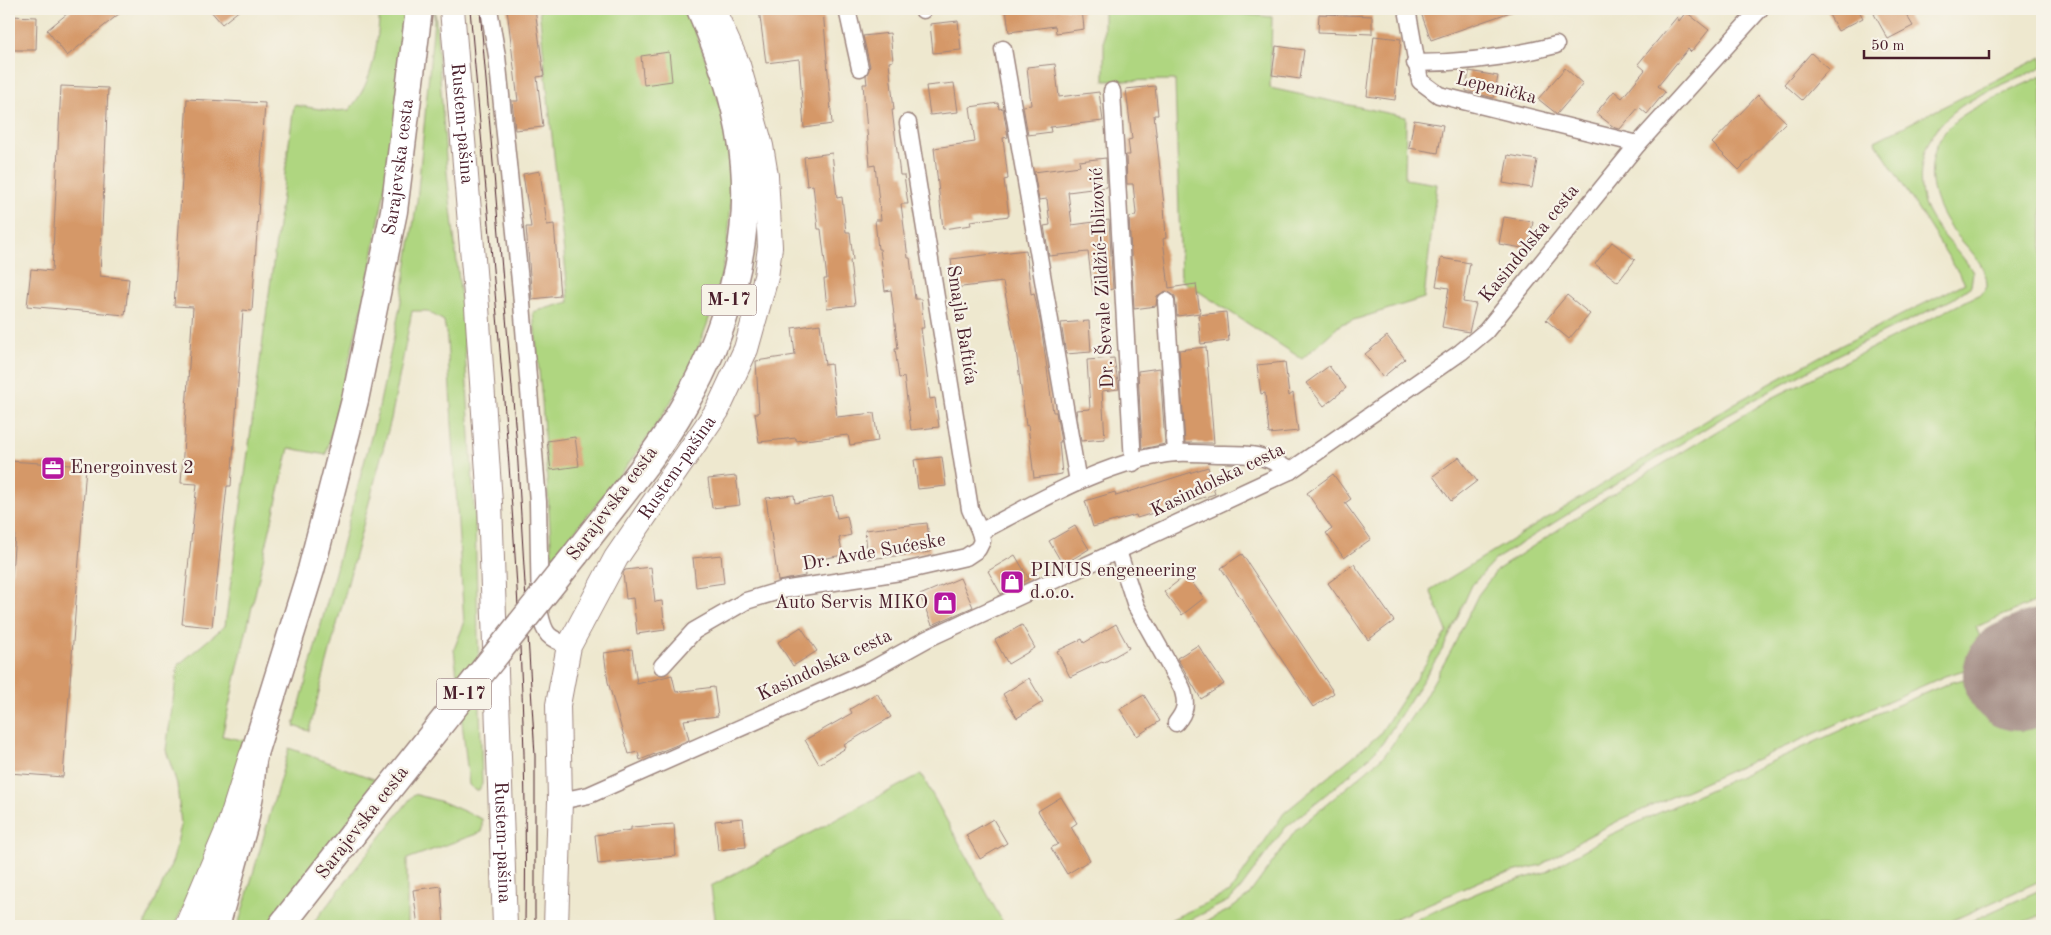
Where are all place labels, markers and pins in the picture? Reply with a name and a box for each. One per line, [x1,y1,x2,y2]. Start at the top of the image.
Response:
office icon: Energoinvest 2 [40,455,66,481]
place label: Energoinvest 2 [70,459,194,478]
place label: PINUS engeneering d.o.o. [1030,562,1197,603]
shop icon: PINUS engeneering d.o.o. [999,569,1025,595]
shop icon: Auto Servis MIKO [932,590,958,616]
place label: Auto Servis MIKO [775,594,928,613]

